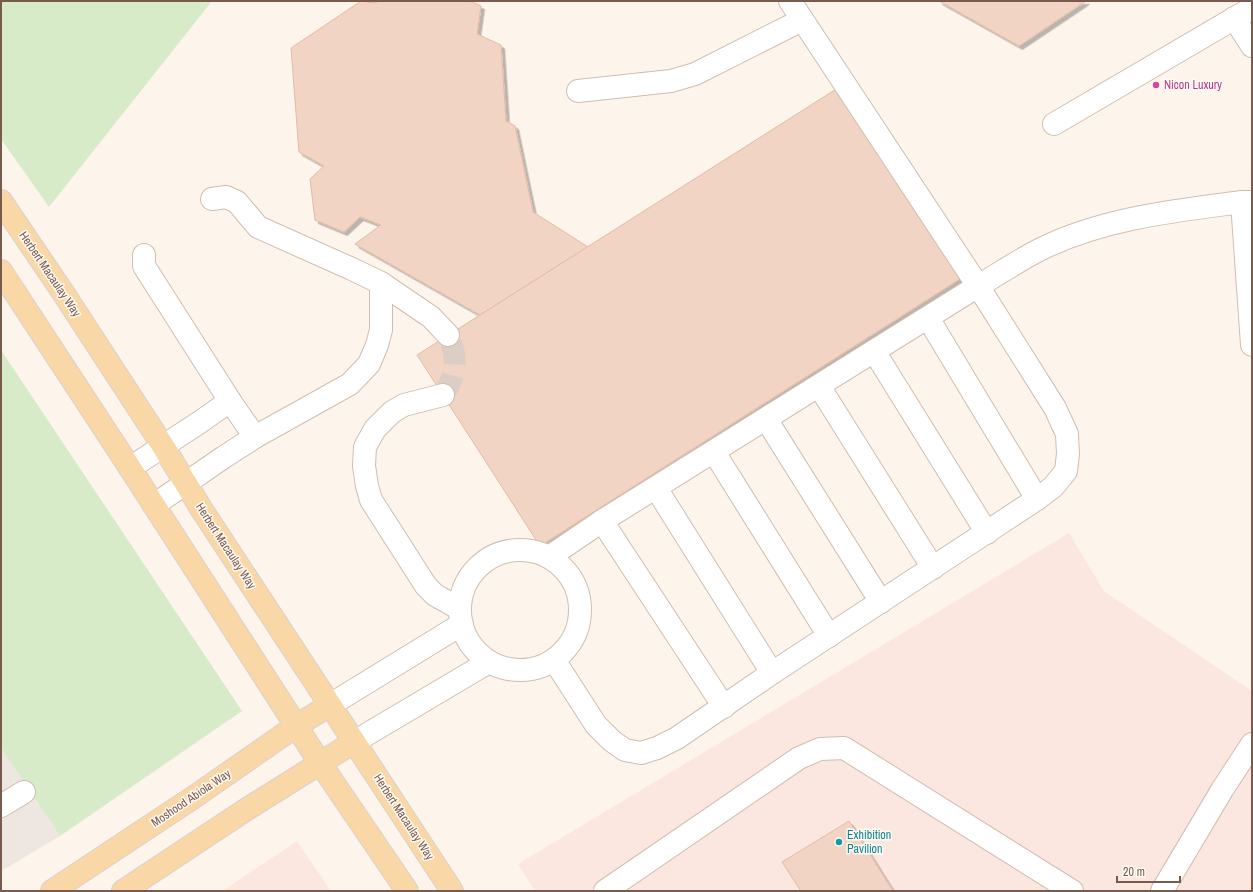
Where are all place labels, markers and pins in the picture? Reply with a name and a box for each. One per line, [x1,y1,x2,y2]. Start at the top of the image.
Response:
place label: Nicon Luxury [1164,77,1222,93]
marker: Nicon Luxury [1151,80,1161,90]
place label: Exhibition Pavilion [847,827,891,857]
marker: Exhibition Pavilion [834,837,844,847]

